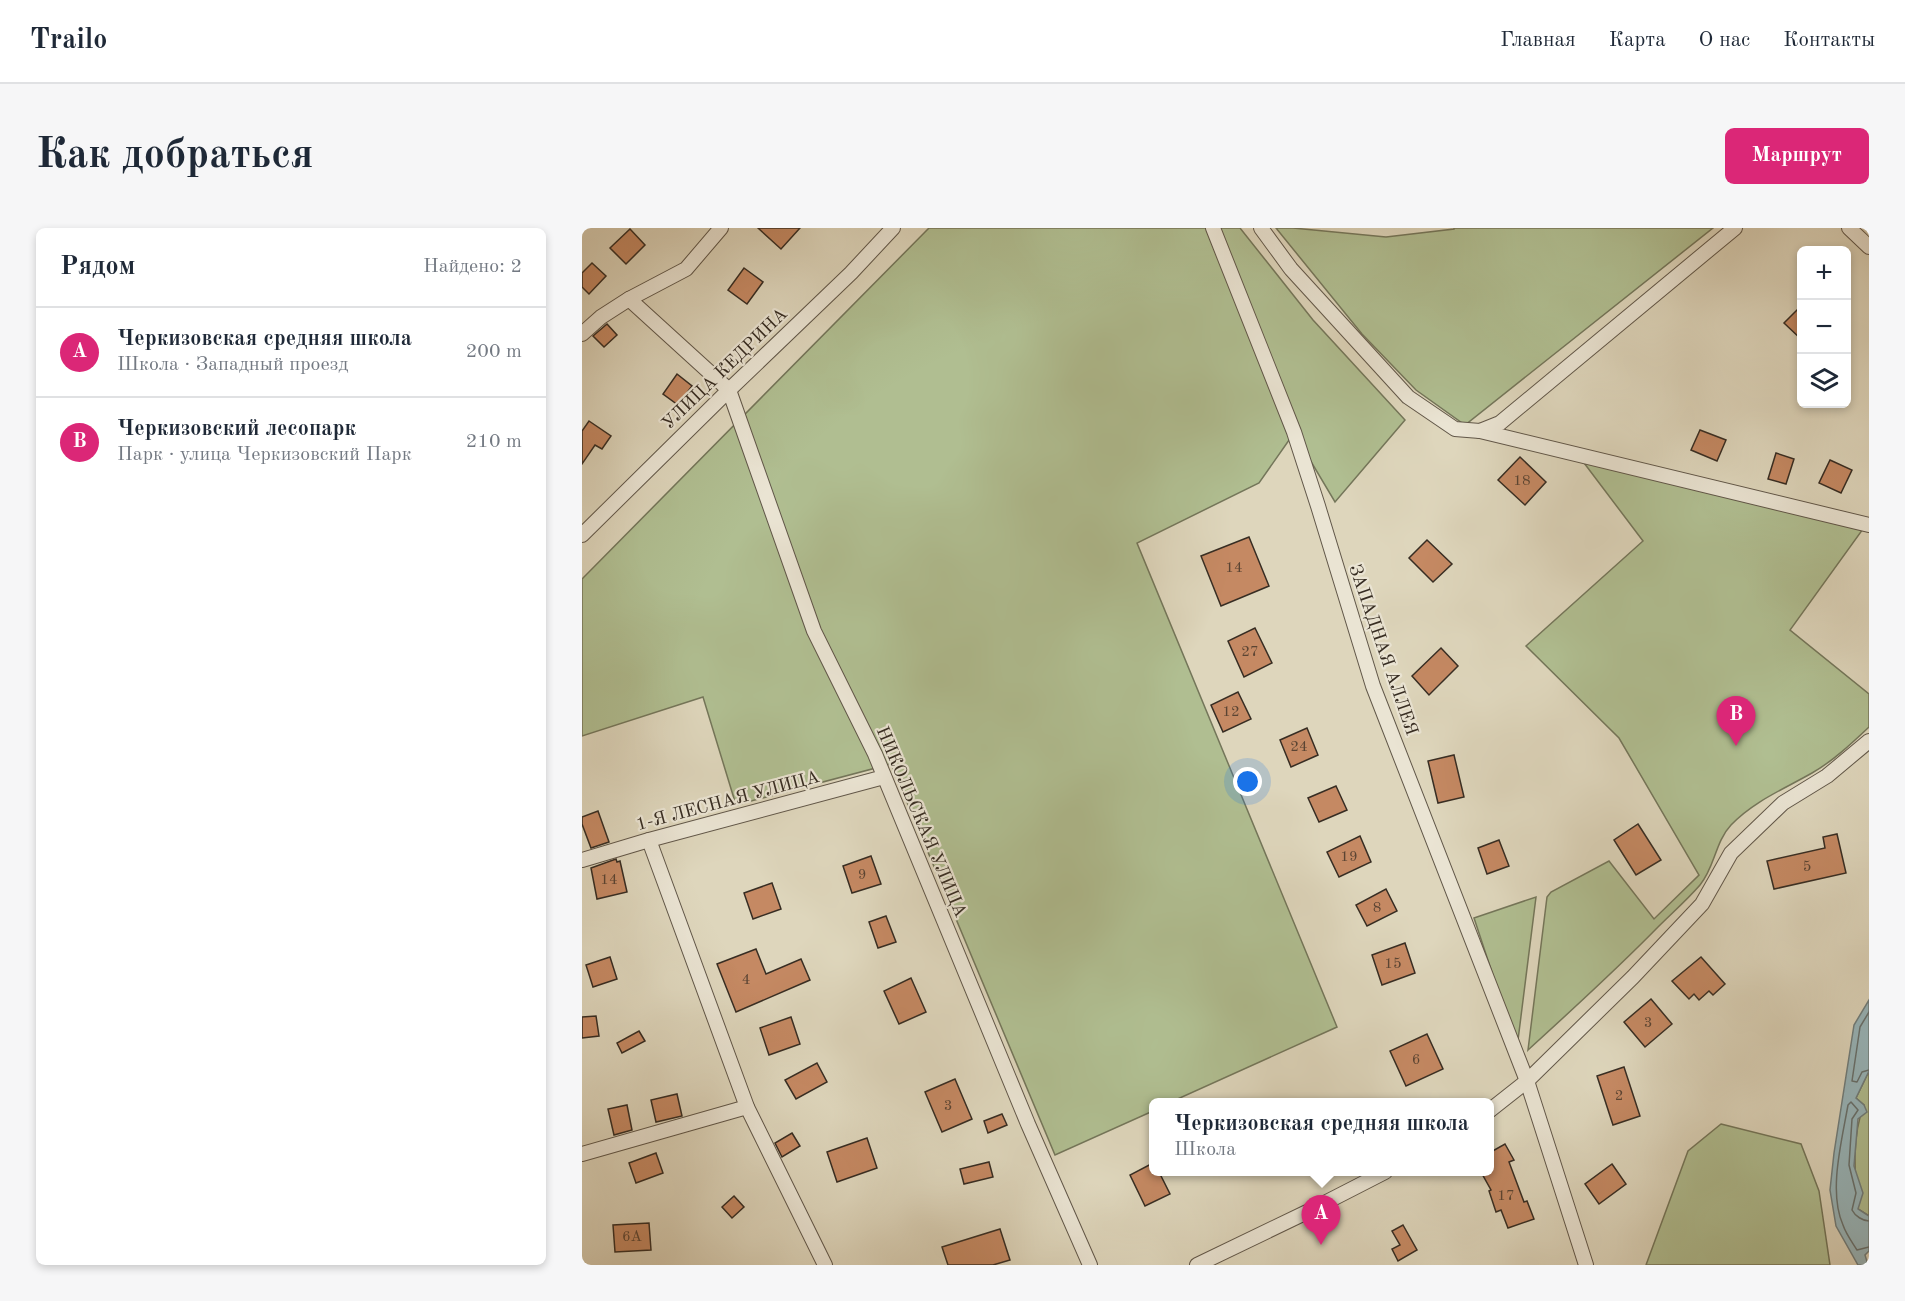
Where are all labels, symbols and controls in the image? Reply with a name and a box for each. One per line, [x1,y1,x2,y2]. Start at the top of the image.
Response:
text: Trailo [30,27,107,55]
text: Главная [1500,30,1576,51]
text: Карта [1609,30,1666,51]
text: О нас [1699,30,1750,51]
text: Контакты [1783,30,1875,51]
button: Маршрут [1725,128,1869,184]
text: Как добраться [36,135,313,177]
map controls [1797,246,1851,408]
button: + [1797,246,1851,300]
text: Рядом [60,254,135,280]
text: Найдено: 2 [423,257,522,277]
button: − [1797,300,1851,354]
street label: УЛИЦА КЕДРИНА [659,305,791,433]
text: Черкизовская средняя школа [117,328,412,350]
text: A [72,342,87,362]
text: 200 m [466,342,522,362]
button: layers [1797,354,1851,408]
text: Школа · Западный проезд [117,355,348,375]
text: Черкизовский лесопарк [117,418,356,440]
text: B [72,432,87,452]
text: 210 m [466,432,522,452]
text: Парк · улица Черкизовский Парк [117,445,412,465]
house number: 18 [1513,474,1531,489]
house number: 14 [1225,561,1243,576]
street label: ЗАПАДНАЯ АЛЛЕЯ [1345,562,1421,738]
house number: 27 [1241,645,1259,660]
pin: B [1716,696,1756,746]
house number: 12 [1222,705,1240,720]
street label: НИКОЛЬСКАЯ УЛИЦА [873,724,969,920]
house number: 24 [1290,740,1308,755]
your location [1233,767,1262,796]
street label: 1-Я ЛЕСНАЯ УЛИЦА [634,768,822,834]
house number: 19 [1340,850,1358,865]
house number: 5 [1803,860,1811,875]
house number: 9 [858,868,866,883]
house number: 14 [600,873,618,888]
house number: 8 [1373,901,1381,916]
house number: 15 [1384,957,1402,972]
house number: 4 [742,973,750,988]
house number: 3 [1644,1016,1652,1031]
house number: 6 [1412,1053,1420,1068]
house number: 2 [1615,1089,1623,1104]
popup [1149,1098,1494,1176]
house number: 3 [944,1099,952,1114]
text: Черкизовская средняя школа [1174,1113,1469,1135]
text: Школа [1174,1140,1236,1160]
house number: 17 [1497,1189,1515,1204]
pin: A [1302,1196,1340,1245]
house number: 6А [622,1230,643,1245]

